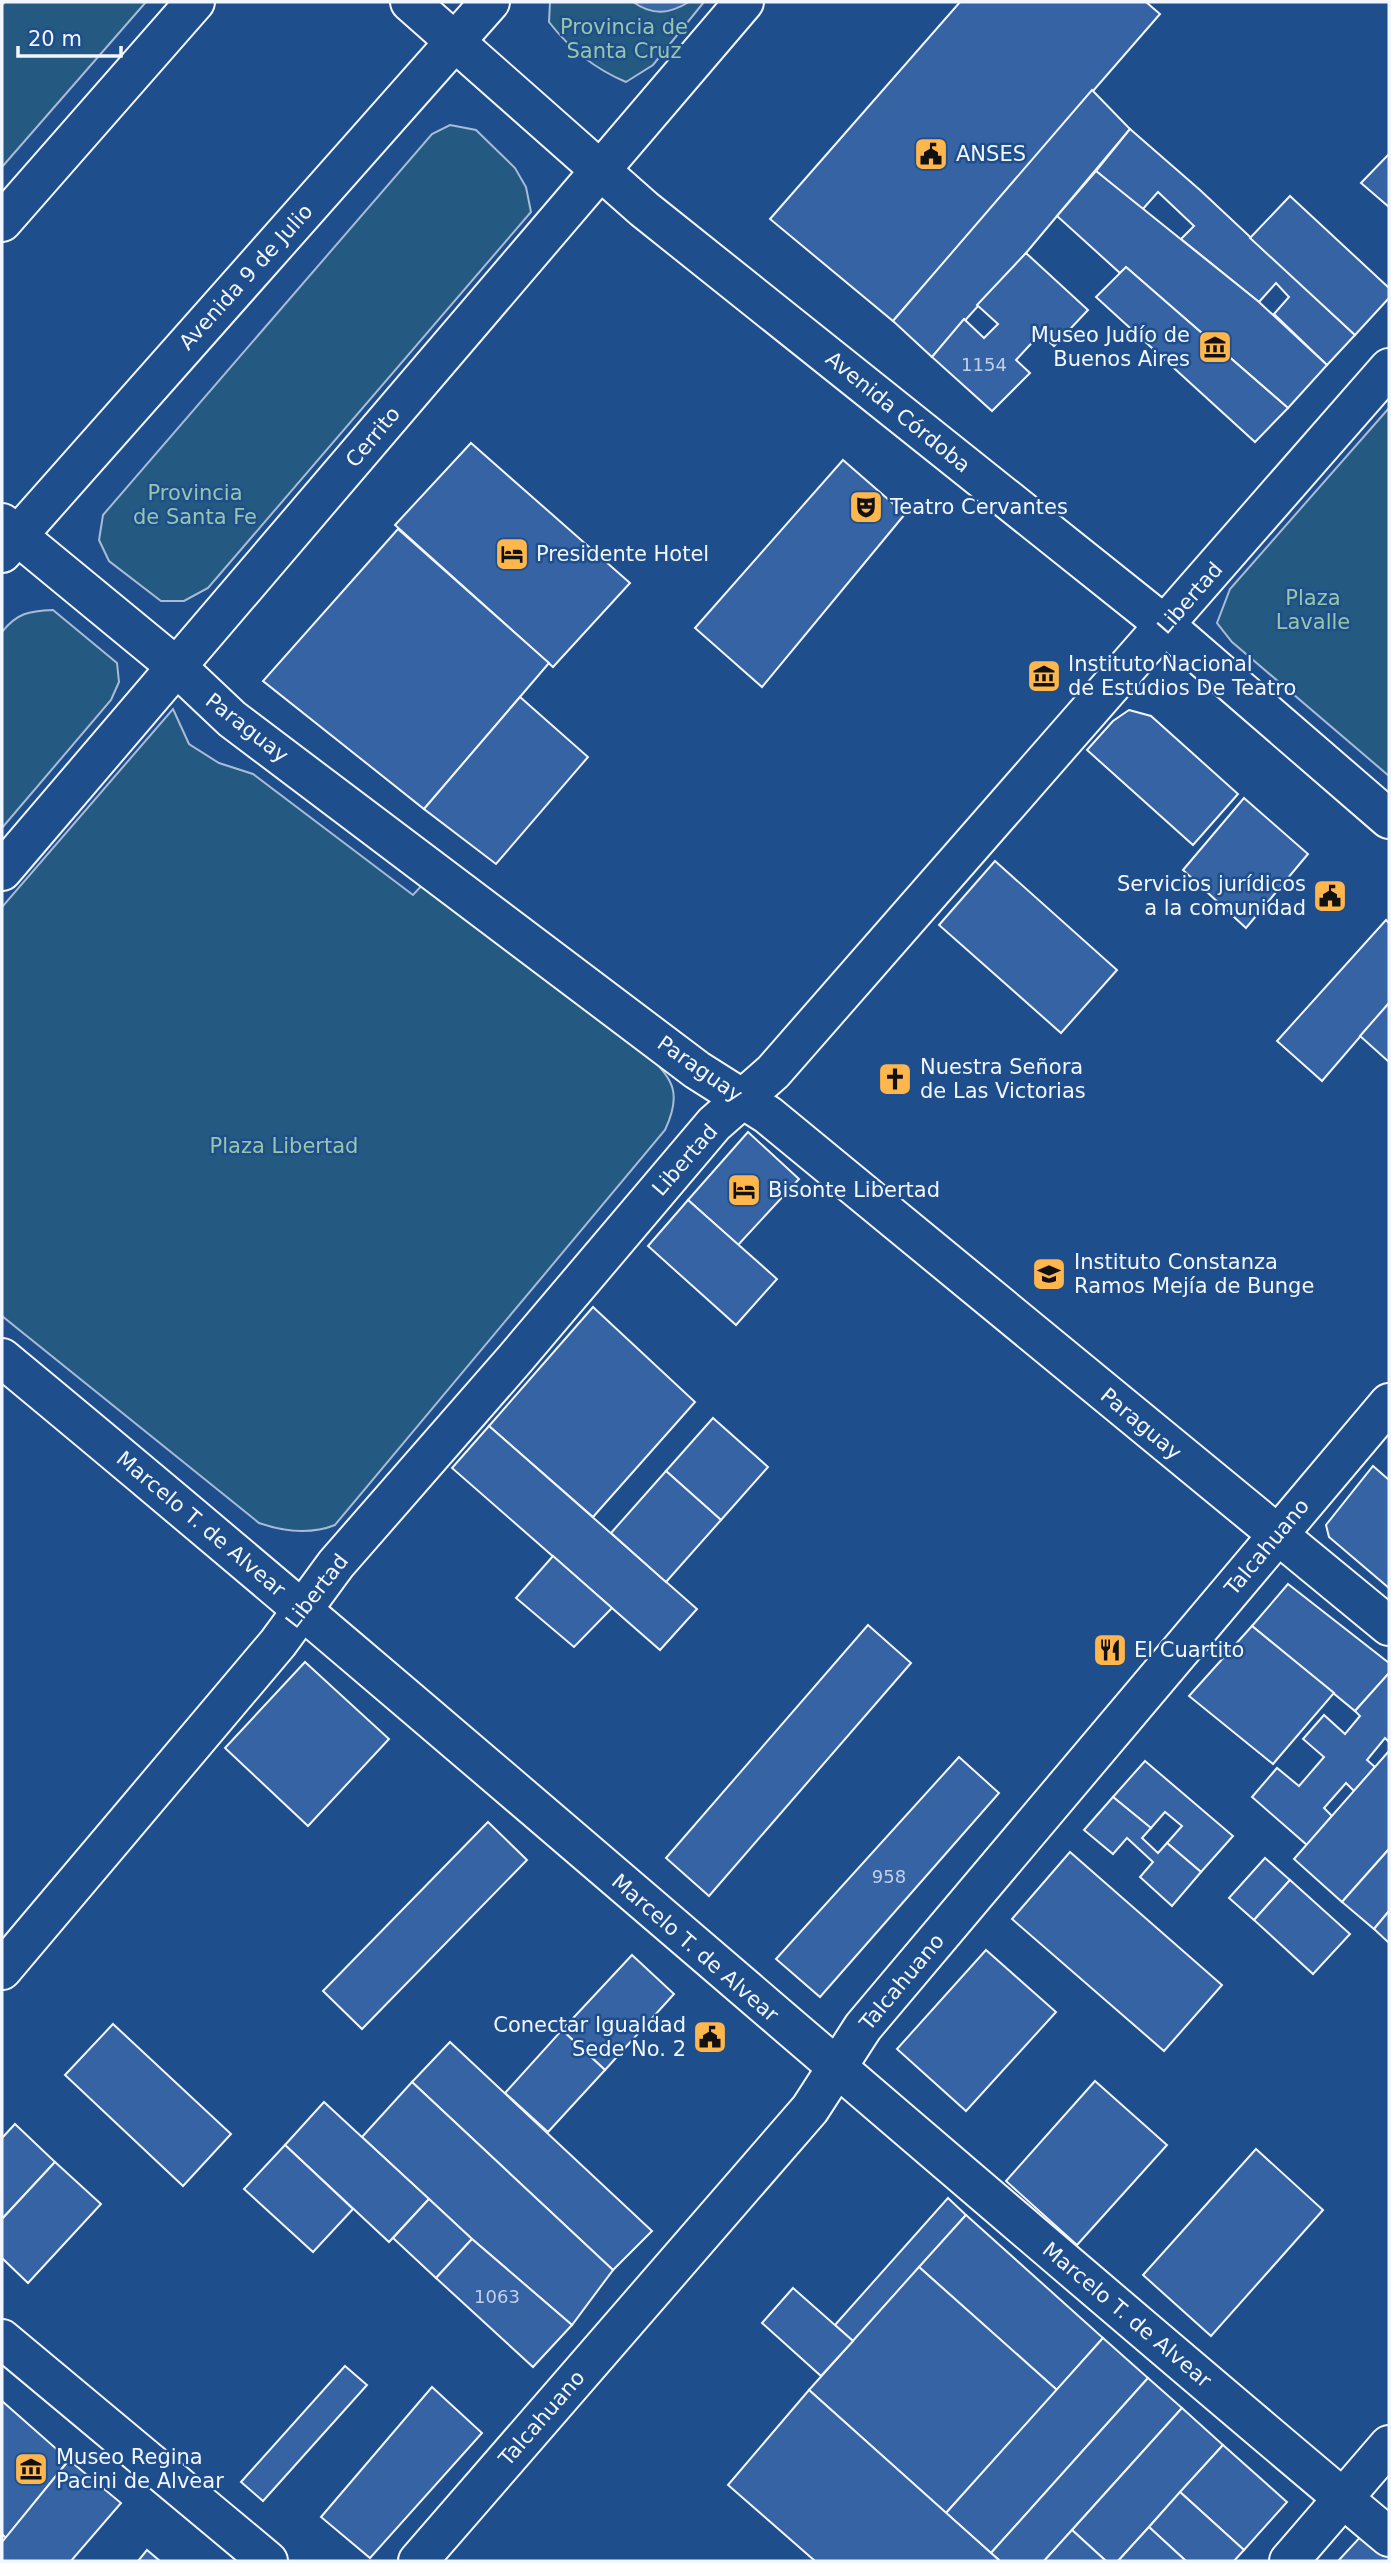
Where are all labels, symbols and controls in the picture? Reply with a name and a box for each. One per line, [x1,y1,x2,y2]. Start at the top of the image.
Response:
scale bar [18,14,121,58]
park label: Provincia de Santa Cruz [560,15,688,63]
text: 20 m [28,27,82,51]
public building icon: ANSES [912,135,950,173]
place label: ANSES [956,142,1026,166]
street label: Avenida 9 de Julio [174,199,318,355]
place label: Museo Judío de Buenos Aires [1031,323,1190,371]
museum icon: Museo Judío de Buenos Aires [1196,328,1234,366]
street label: Avenida Córdoba [821,346,975,478]
house number: 1154 [961,354,1007,375]
street label: Cerrito [341,402,405,472]
park label: Provincia de Santa Fe [133,481,257,529]
theatre icon: Teatro Cervantes [847,488,885,526]
place label: Teatro Cervantes [889,495,1068,519]
hotel icon: Presidente Hotel [493,535,531,573]
place label: Presidente Hotel [536,542,709,566]
street label: Libertad [1152,557,1228,639]
park label: Plaza Lavalle [1276,586,1350,634]
place label: Instituto Nacional de Estudios De Teatro [1068,652,1296,700]
museum icon: Instituto Nacional de Estudios De Teatro [1025,657,1063,695]
street label: Paraguay [201,688,293,768]
place label: Servicios jurídicos a la comunidad [1117,872,1306,920]
public building icon: Servicios jurídicos a la comunidad [1311,877,1349,915]
street label: Paraguay [653,1031,747,1107]
place label: Nuestra Señora de Las Victorias [920,1055,1086,1103]
church icon: Nuestra Señora de Las Victorias [876,1060,914,1098]
street label: Libertad [647,1119,723,1201]
park label: Plaza Libertad [210,1134,358,1158]
hotel icon: Bisonte Libertad [725,1171,763,1209]
place label: Bisonte Libertad [768,1178,940,1202]
place label: Instituto Constanza Ramos Mejía de Bunge [1074,1250,1314,1298]
school or university icon: Instituto Constanza Ramos Mejía de Bunge [1030,1255,1068,1293]
street label: Paraguay [1096,1383,1186,1465]
street label: Marcelo T. de Alvear [112,1446,290,1602]
street label: Talcahuano [1219,1494,1314,1601]
street label: Libertad [281,1549,353,1633]
restaurant icon: El Cuartito [1091,1631,1129,1669]
place label: El Cuartito [1134,1638,1244,1662]
house number: 958 [872,1866,906,1887]
street label: Marcelo T. de Alvear [607,1869,783,2027]
street label: Talcahuano [854,1929,949,2036]
place label: Conectar Igualdad Sede No. 2 [493,2013,686,2061]
public building icon: Conectar Igualdad Sede No. 2 [691,2018,729,2056]
street label: Marcelo T. de Alvear [1038,2237,1216,2393]
house number: 1063 [474,2286,520,2307]
street label: Talcahuano [494,2366,590,2471]
place label: Museo Regina Pacini de Alvear [56,2445,224,2493]
museum icon: Museo Regina Pacini de Alvear [12,2450,50,2488]

